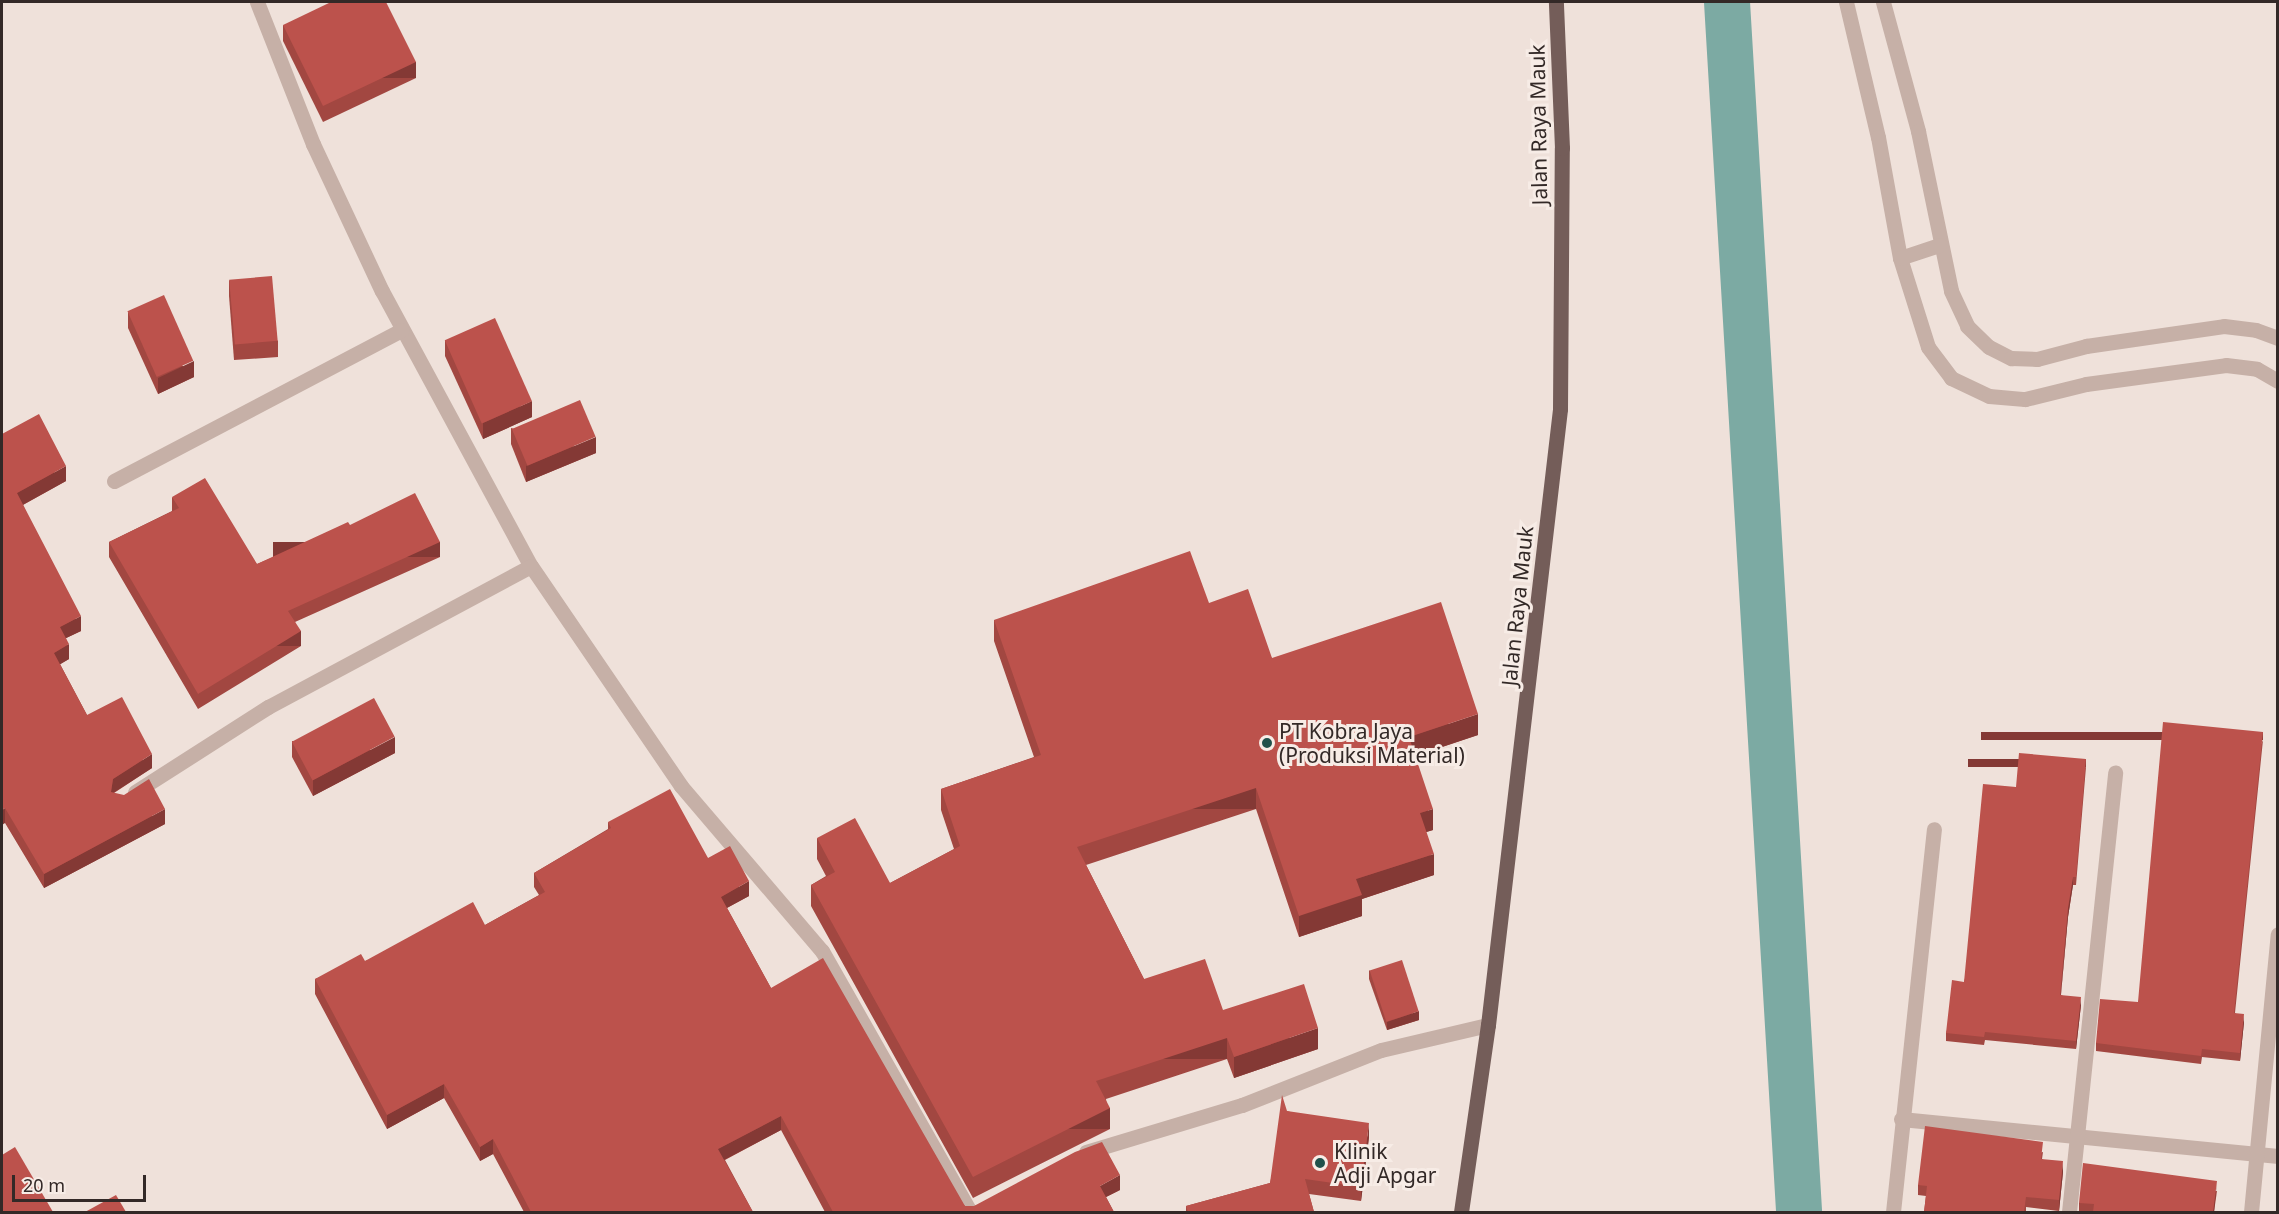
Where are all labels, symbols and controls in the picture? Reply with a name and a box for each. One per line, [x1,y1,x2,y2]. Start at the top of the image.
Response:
street label: Jalan Raya Mauk [1524,44,1552,206]
street label: Jalan Raya Mauk [1496,525,1538,687]
place label: PT Kobra Jaya (Produksi Material) [1279,718,1465,768]
marker: PT Kobra Jaya (Produksi Material) [1260,736,1274,750]
place label: Klinik Adji Apgar [1334,1138,1436,1188]
marker: Klinik Adji Apgar [1311,1154,1329,1172]
scale bar [15,1163,148,1201]
text: 20 m [23,1173,65,1197]

